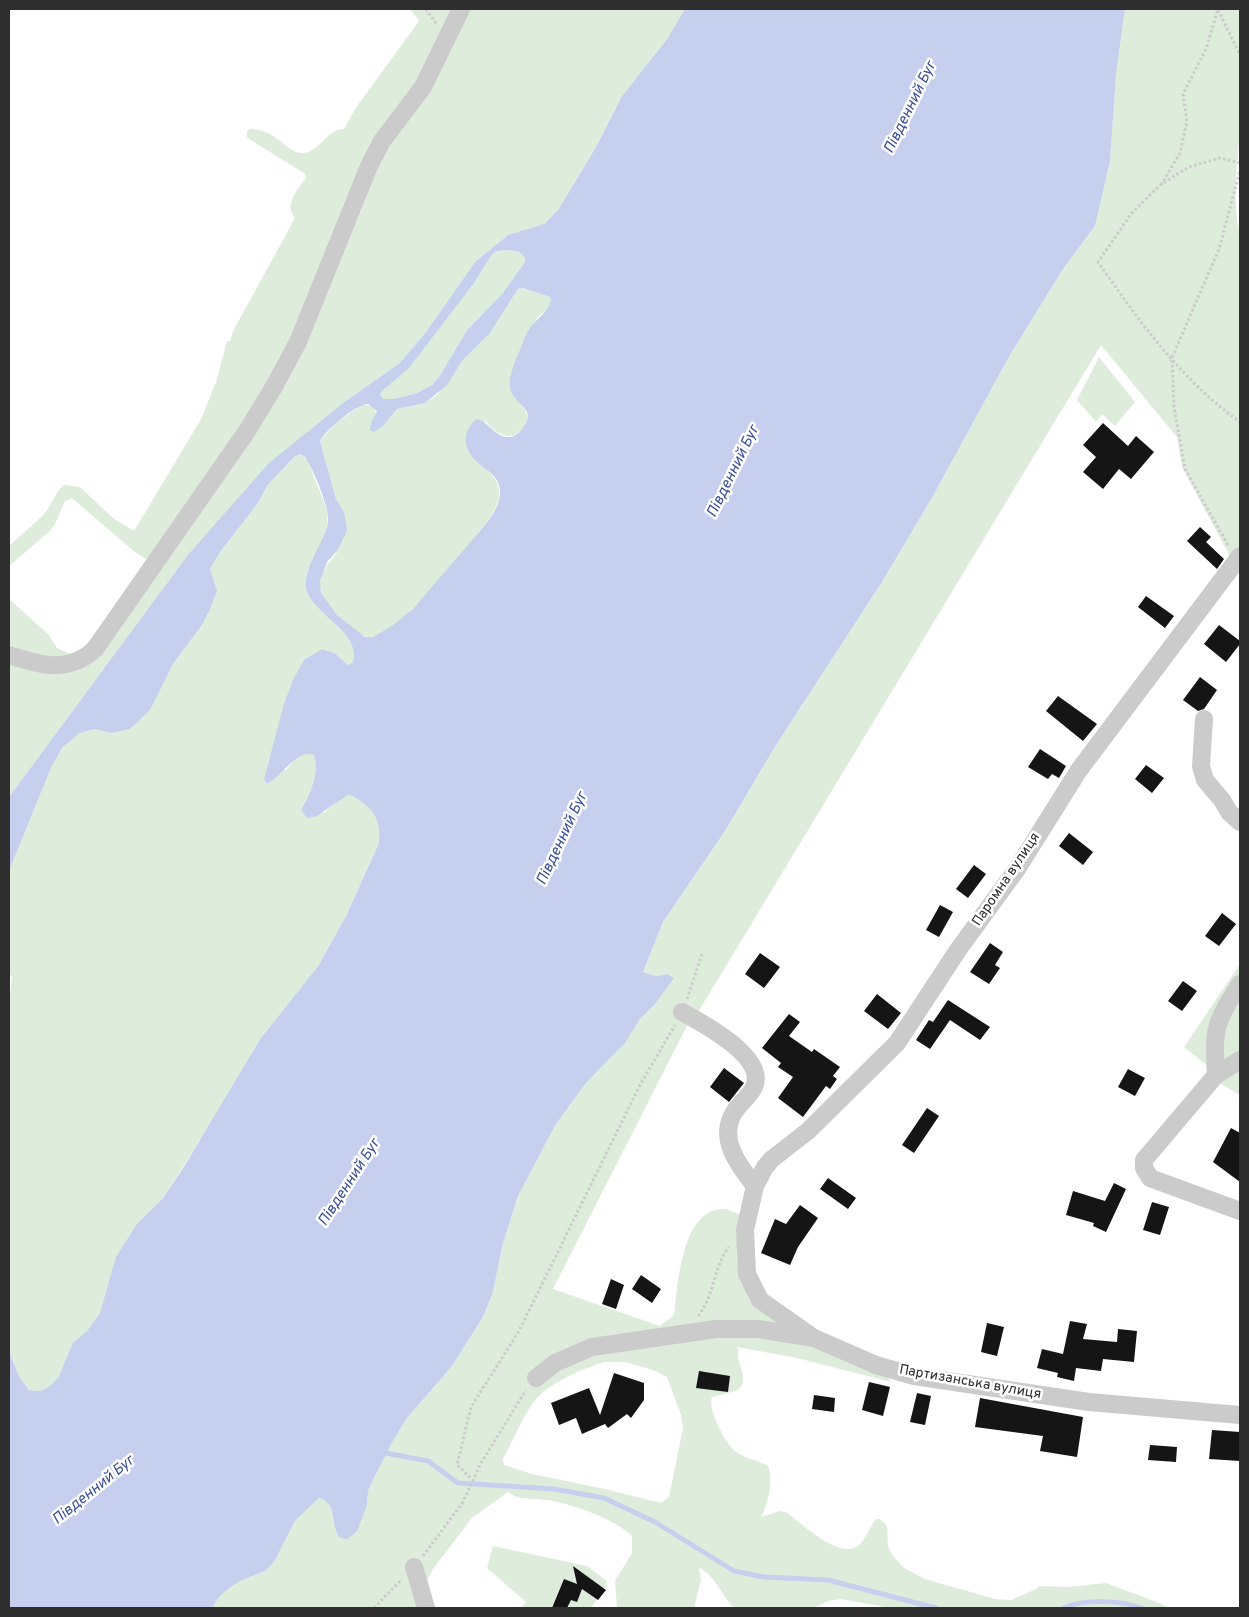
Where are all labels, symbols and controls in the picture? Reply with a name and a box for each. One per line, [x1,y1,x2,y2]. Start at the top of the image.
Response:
water label: Південний Буг [881,59,941,157]
water label: Південний Буг [704,423,764,521]
water label: Південний Буг [534,790,592,888]
street label: Паромна вулиця [969,830,1045,930]
water label: Південний Буг [315,1136,385,1230]
street label: Партизанська вулиця [898,1362,1042,1404]
water label: Південний Буг [49,1452,139,1530]

